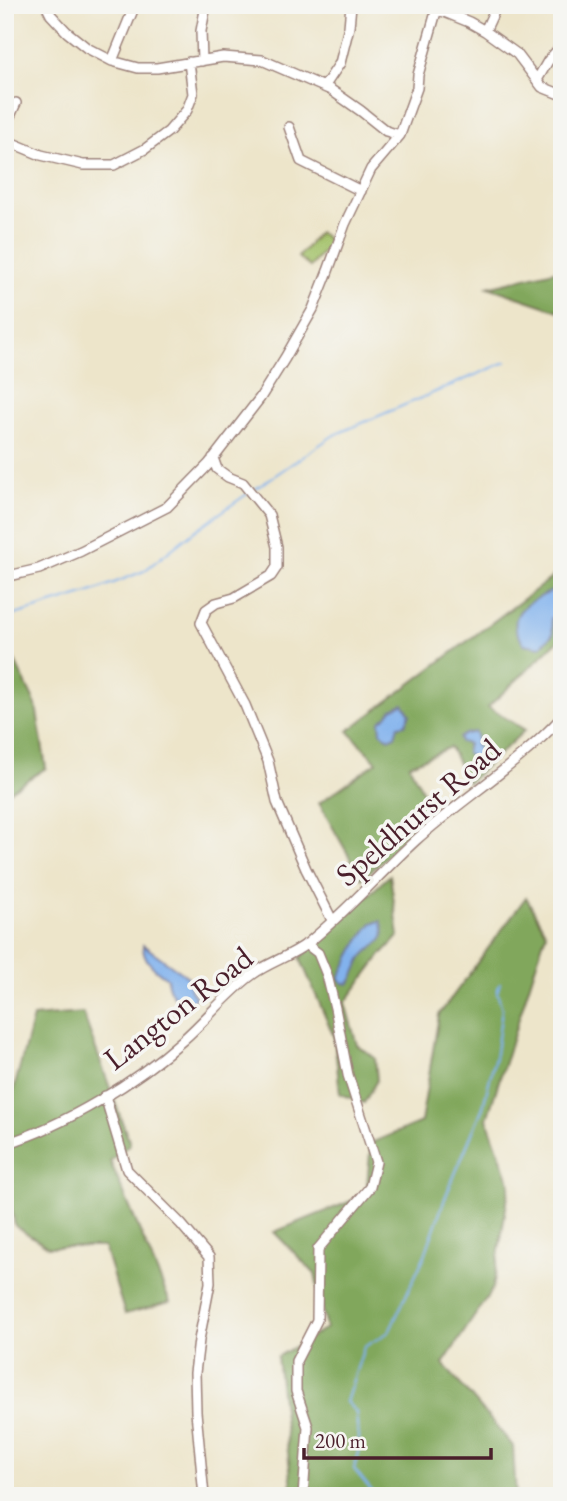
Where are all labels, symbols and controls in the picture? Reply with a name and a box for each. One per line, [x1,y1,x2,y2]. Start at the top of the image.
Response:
street label: Speldhurst Road [327,728,510,895]
street label: Langton Road [95,936,262,1079]
scale bar [304,1417,492,1461]
text: 200 m [315,1427,366,1454]

